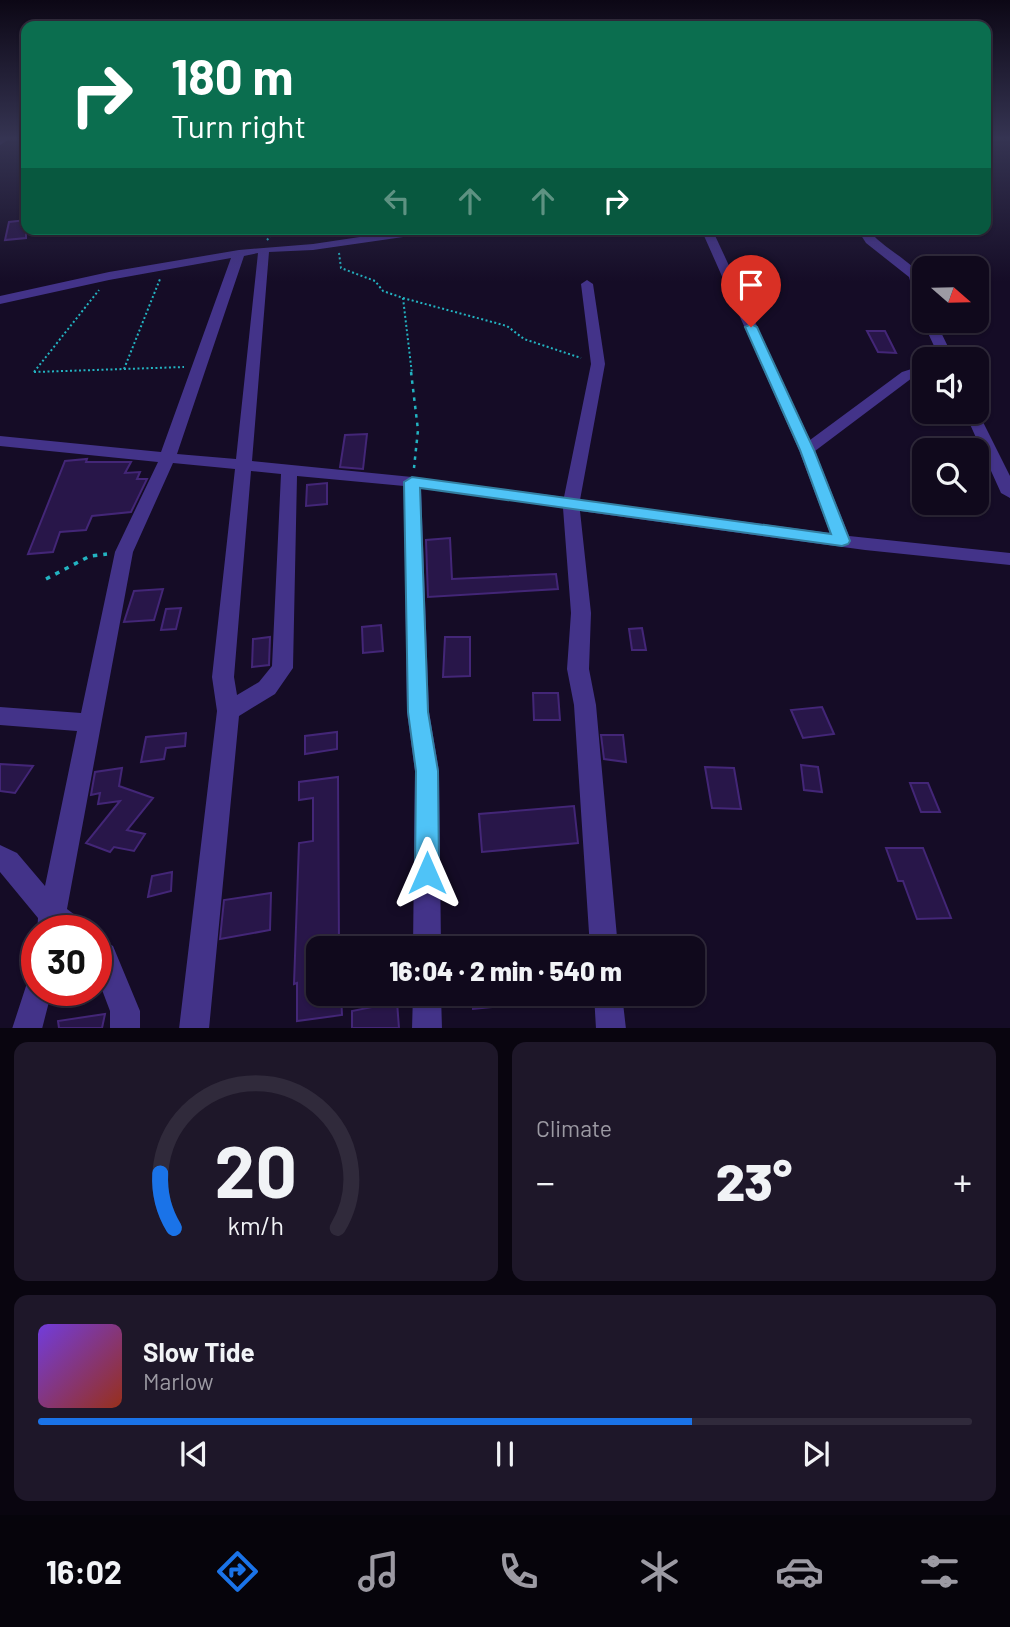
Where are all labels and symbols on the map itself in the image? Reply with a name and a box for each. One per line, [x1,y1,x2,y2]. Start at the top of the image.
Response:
pin [721,255,781,327]
north arrow [912,256,989,332]
position arrow [390,836,464,910]
speed limit sign: 30 [21,915,112,1006]

